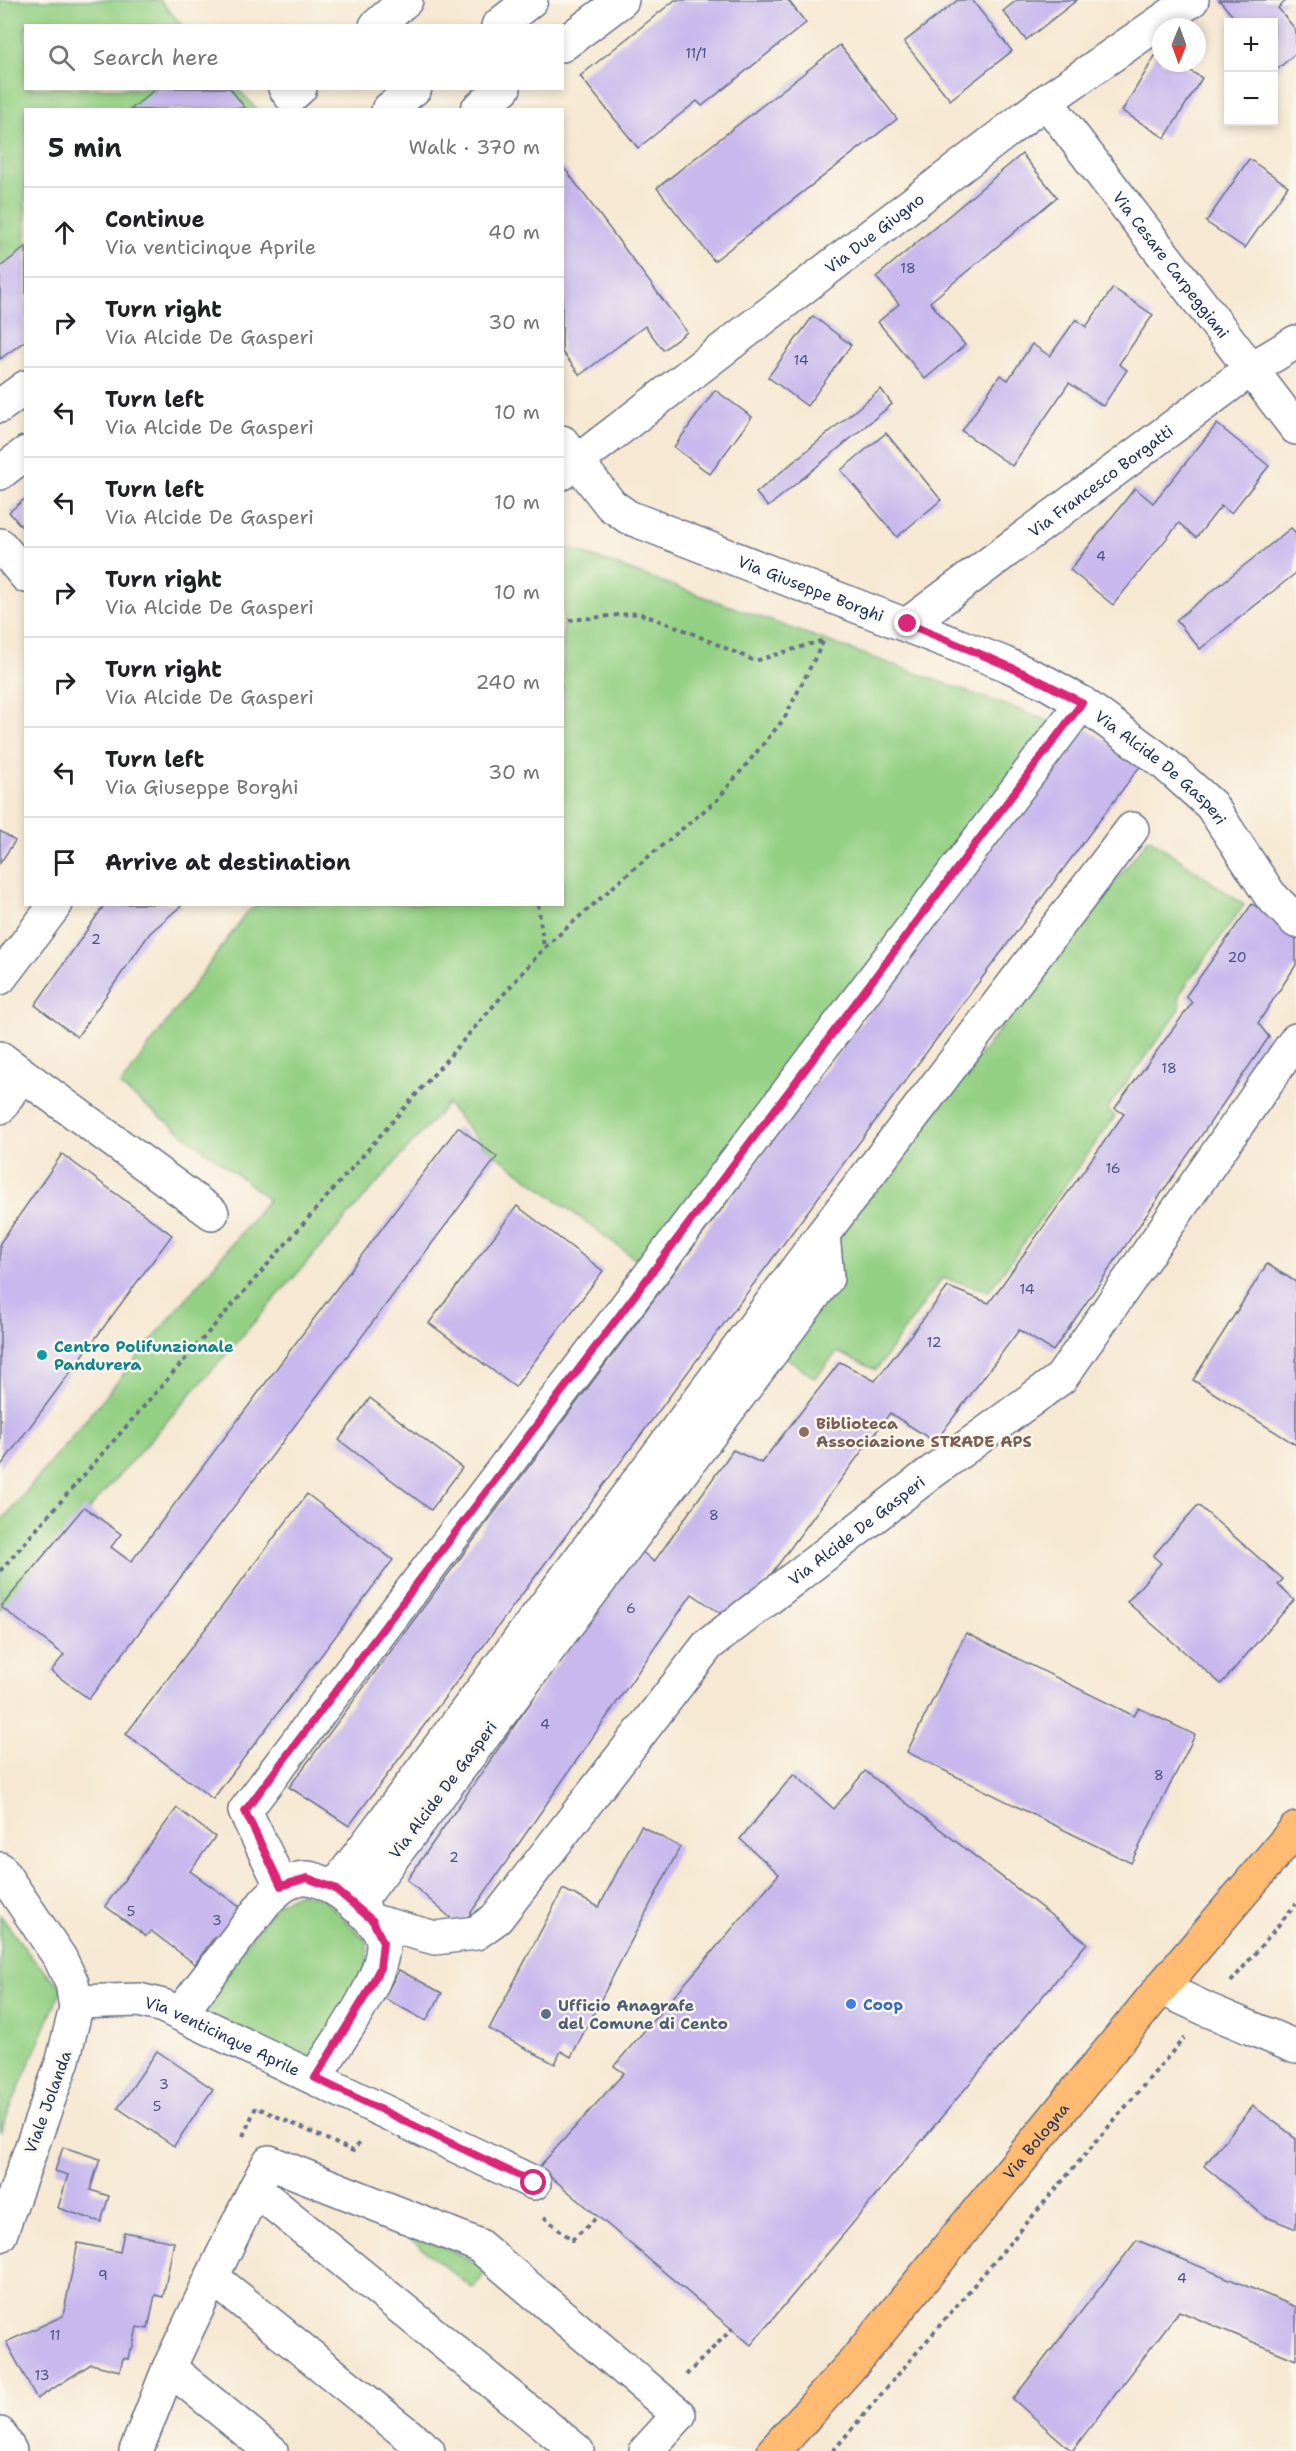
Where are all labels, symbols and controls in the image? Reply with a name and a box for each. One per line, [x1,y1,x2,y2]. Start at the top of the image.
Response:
north arrow [1152,18,1206,72]
map controls [1224,18,1278,126]
button: + [1224,18,1278,72]
search box [24,24,564,90]
icon: search [45,41,78,74]
text: Search here [93,43,219,72]
house number: 11/1 [685,44,707,62]
button: − [1224,72,1278,126]
text: 5 min [48,130,122,165]
text: Walk · 370 m [409,134,540,160]
street label: Via Cesare Carpeggiani [1108,187,1234,342]
street label: Via Due Giugno [821,188,928,278]
text: Continue [105,205,205,234]
icon: ahead [48,216,81,249]
text: 40 m [488,219,540,245]
text: Via venticinque Aprile [105,234,316,260]
house number: 18 [900,259,916,277]
text: Turn right [105,295,222,324]
icon: right [48,306,81,339]
text: 30 m [488,309,540,335]
text: Via Alcide De Gasperi [105,324,314,350]
house number: 14 [793,351,809,369]
text: Turn left [105,385,204,414]
icon: left [48,396,81,429]
text: 10 m [494,399,540,425]
text: Via Alcide De Gasperi [105,414,314,440]
street label: Via Francesco Borgatti [1024,420,1177,542]
text: Turn left [105,475,204,504]
icon: left [48,486,81,519]
text: 10 m [494,489,540,515]
text: Via Alcide De Gasperi [105,504,314,530]
house number: 4 [1096,547,1106,565]
street label: Via Giuseppe Borghi [735,550,887,626]
text: Turn right [105,565,222,594]
icon: right [48,576,81,609]
text: 10 m [494,579,540,605]
text: Via Alcide De Gasperi [105,594,314,620]
route end [894,610,920,636]
text: Turn right [105,655,222,684]
icon: right [48,666,81,699]
text: 240 m [475,669,540,695]
text: Via Alcide De Gasperi [105,684,314,710]
street label: Via Alcide De Gasperi [1091,706,1231,829]
text: Turn left [105,745,204,774]
icon: left [48,756,81,789]
text: 30 m [488,759,540,785]
text: Via Giuseppe Borghi [105,774,299,800]
icon: arrive [48,846,81,879]
text: Arrive at destination [105,848,351,877]
house number: 2 [91,930,101,948]
house number: 20 [1227,948,1247,966]
house number: 18 [1161,1059,1177,1077]
house number: 16 [1105,1159,1121,1177]
house number: 14 [1019,1280,1035,1298]
house number: 12 [927,1333,941,1351]
place label: Centro Polifunzionale Pandurera [54,1336,234,1375]
marker: Centro Polifunzionale Pandurera [35,1348,49,1362]
place label: Biblioteca Associazione STRADE APS [816,1413,1032,1452]
marker: Biblioteca Associazione STRADE APS [797,1425,811,1439]
street label: Via Alcide De Gasperi [784,1471,929,1590]
house number: 8 [709,1506,719,1524]
house number: 6 [626,1599,636,1617]
house number: 4 [540,1715,550,1733]
street label: Via Alcide De Gasperi [384,1717,502,1863]
house number: 8 [1154,1766,1164,1784]
house number: 2 [449,1848,459,1866]
house number: 5 [127,1902,135,1920]
house number: 3 [212,1911,222,1929]
street label: Via venticinque Aprile [143,1991,304,2080]
place label: Coop [863,1994,903,2015]
place label: Ufficio Anagrafe del Comune di Cento [558,1995,728,2034]
marker: Coop [844,1997,858,2011]
marker: Ufficio Anagrafe del Comune di Cento [539,2007,553,2021]
street label: Viale Jolanda [20,2048,76,2156]
house number: 3 [159,2075,169,2093]
house number: 5 [153,2097,161,2115]
street label: Via Bologna [998,2098,1074,2184]
route start [520,2169,546,2195]
house number: 9 [98,2266,108,2284]
house number: 4 [1177,2269,1187,2287]
house number: 11 [49,2326,61,2344]
house number: 13 [35,2366,49,2384]

